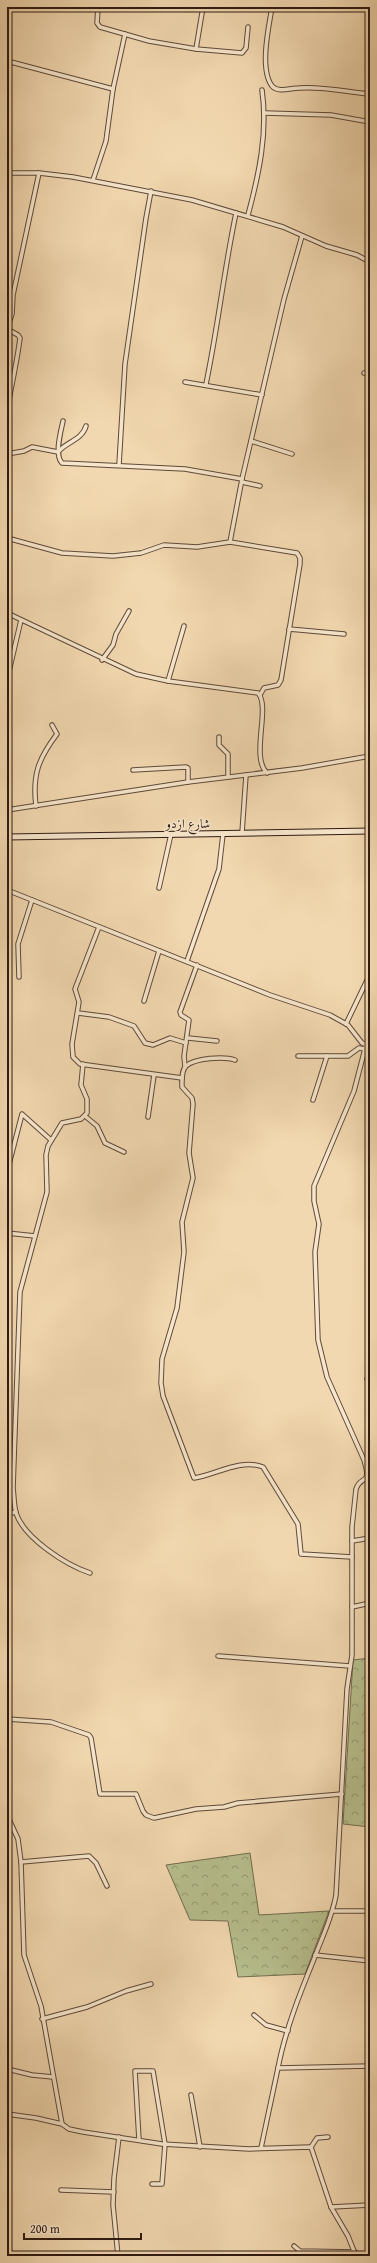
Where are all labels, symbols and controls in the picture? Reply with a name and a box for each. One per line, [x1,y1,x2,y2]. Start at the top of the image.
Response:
street label: شارع ازدو [164,814,210,835]
scale bar [24,2215,141,2241]
text: 200 m [30,2220,60,2237]

